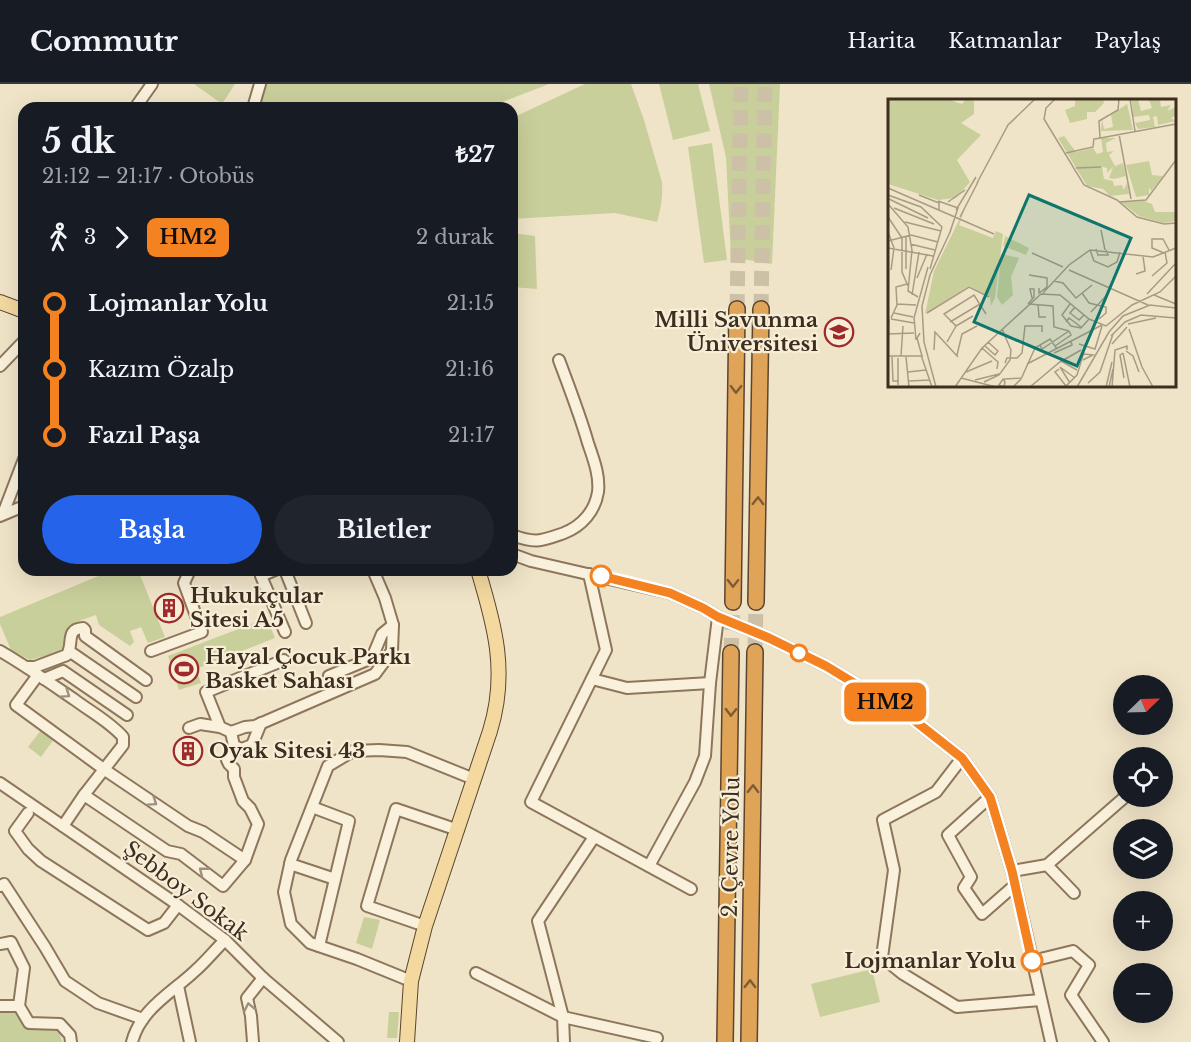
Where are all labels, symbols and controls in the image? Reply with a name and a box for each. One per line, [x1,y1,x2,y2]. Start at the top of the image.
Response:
text: Commutr [30,24,178,59]
text: Harita [848,28,915,54]
text: Katmanlar [948,28,1061,54]
text: Paylaş [1094,28,1161,54]
inset map [888,99,1176,387]
text: 5 dk [42,121,115,162]
text: ₺27 [456,141,494,168]
text: 21:12 – 21:17 · Otobüs [42,164,254,188]
icon: walk [42,221,75,254]
icon: forward [105,221,138,254]
text: HM2 [159,224,217,250]
text: 3 [84,225,96,249]
text: 2 durak [416,225,494,249]
text: Lojmanlar Yolu [88,290,268,317]
text: 21:15 [447,291,494,315]
place label: Milli Savunma Üniversitesi [654,307,818,357]
school or university icon: Milli Savunma Üniversitesi [823,316,855,348]
text: Kazım Özalp [88,356,234,383]
text: 21:16 [445,357,494,381]
one-way arrow [730,384,742,393]
text: Fazıl Paşa [88,422,200,449]
text: 21:17 [448,423,494,447]
button: Başla [42,495,262,564]
button: Biletler [274,495,494,564]
one-way arrow [752,497,764,506]
unlabelled marker [590,565,612,587]
one-way arrow [727,579,739,588]
place label: Hukukçular Sitesi A5 [190,583,324,633]
building icon: Hukukçular Sitesi A5 [153,592,185,624]
place label: Hayal Çocuk Parkı Basket Sahası [205,644,411,694]
unlabelled marker [790,644,808,662]
sports icon: Hayal Çocuk Parkı Basket Sahası [168,653,200,685]
north arrow [1113,675,1173,735]
map controls [1113,675,1173,1023]
line badge: HM2 [850,682,920,722]
one-way arrow [60,687,71,698]
text: HM2 [856,689,914,715]
one-way arrow [724,707,737,716]
building icon: Oyak Sitesi 43 [172,735,204,767]
place label: Oyak Sitesi 43 [209,738,365,764]
button: locate [1113,747,1173,807]
street label: 2. Çevre Yolu [717,776,745,918]
one-way arrow [747,784,759,793]
one-way arrow [147,795,157,807]
button: layers [1113,819,1173,879]
street label: Şebboy Sokak [118,835,254,947]
one-way arrow [199,868,210,879]
button: + [1113,891,1173,951]
place label: Lojmanlar Yolu [844,948,1016,974]
marker: Lojmanlar Yolu [1021,950,1043,972]
button: − [1113,963,1173,1023]
one-way arrow [743,979,756,988]
one-way arrow [243,1002,256,1012]

